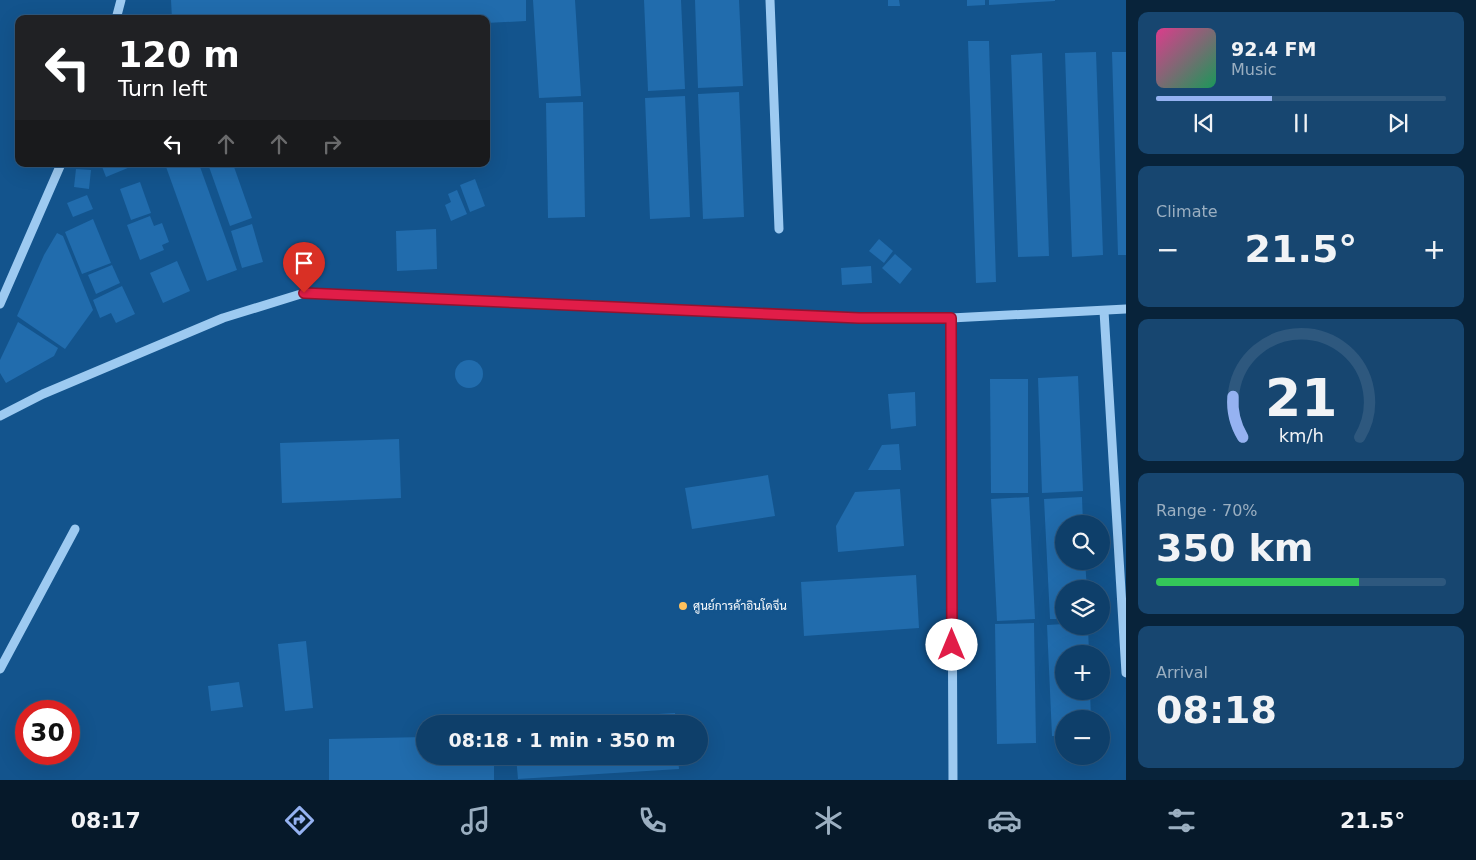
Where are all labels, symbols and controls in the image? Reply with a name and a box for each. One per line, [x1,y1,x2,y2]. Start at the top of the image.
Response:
icon: left [35,35,100,100]
text: 120 m [118,35,240,75]
text: 92.4 FM [1231,38,1316,60]
text: Music [1231,60,1277,79]
text: Turn left [118,76,207,101]
icon: previous [1190,109,1218,137]
icon: pause [1287,109,1315,137]
icon: next [1384,109,1412,137]
icon: left [159,130,187,158]
icon: ahead [212,130,240,158]
icon: ahead [265,130,293,158]
icon: right [318,130,346,158]
text: Climate [1156,202,1218,221]
text: 21.5° [1245,227,1357,271]
text: − [1156,233,1179,266]
text: + [1423,233,1446,266]
pin [283,242,325,293]
icon: arrive [290,249,318,277]
text: 21 [1265,368,1337,428]
text: km/h [1278,425,1324,446]
text: Range · 70% [1156,501,1258,520]
map controls [1055,515,1110,765]
button: search [1055,515,1110,570]
text: 350 km [1156,526,1313,570]
button: layers [1055,580,1110,635]
place label: ศูนย์การค้าอินโดจีน [693,598,787,614]
marker: ศูนย์การค้าอินโดจีน [677,600,689,612]
position arrow [925,618,977,670]
button: + [1055,645,1110,700]
text: Arrival [1156,663,1208,682]
text: 08:18 [1156,688,1277,732]
speed limit sign: 30 [15,700,80,765]
button: − [1055,710,1110,765]
text: 08:18 · 1 min · 350 m [448,729,676,751]
icon: directions [282,803,317,838]
icon: music [458,803,493,838]
icon: phone [635,803,670,838]
icon: climate [811,803,846,838]
icon: car [987,803,1022,838]
icon: filters [1164,803,1199,838]
text: 08:17 [71,808,141,833]
text: 21.5° [1340,808,1405,833]

